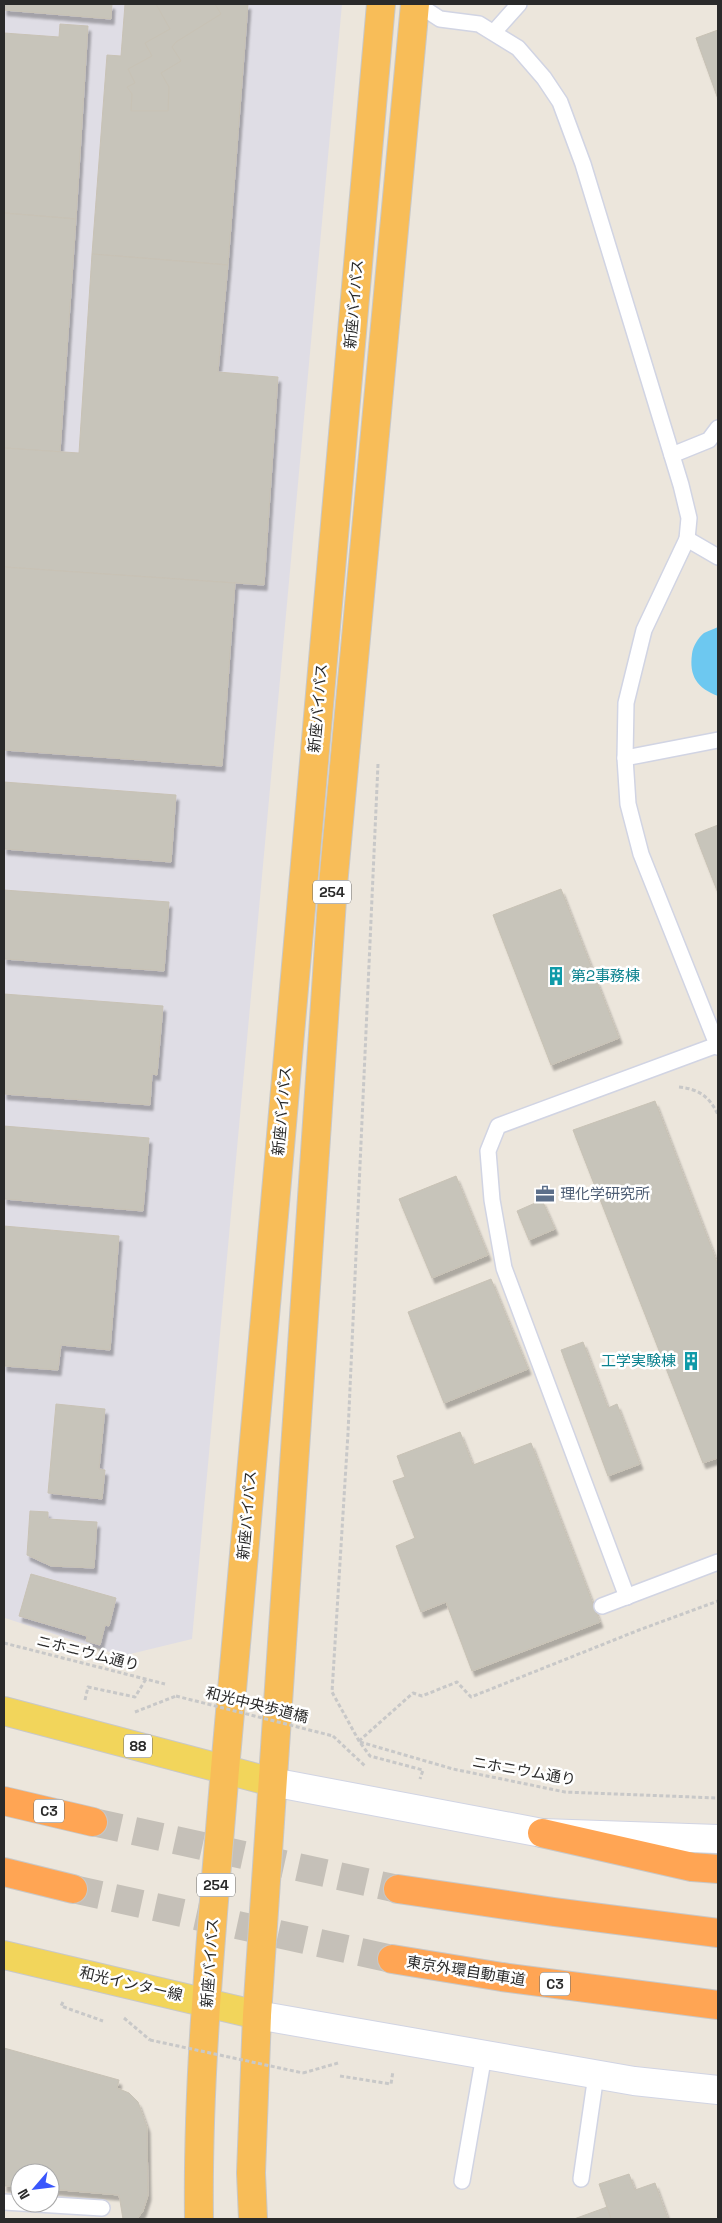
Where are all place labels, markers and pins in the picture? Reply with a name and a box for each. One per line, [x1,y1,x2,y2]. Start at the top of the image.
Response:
building icon: 第2事務棟 [545,965,567,987]
place label: 第2事務棟 [571,966,640,985]
office icon: 理化学研究所 [534,1183,556,1205]
place label: 理化学研究所 [560,1184,650,1203]
building icon: 工学実験棟 [680,1350,702,1372]
place label: 工学実験棟 [601,1351,676,1370]

